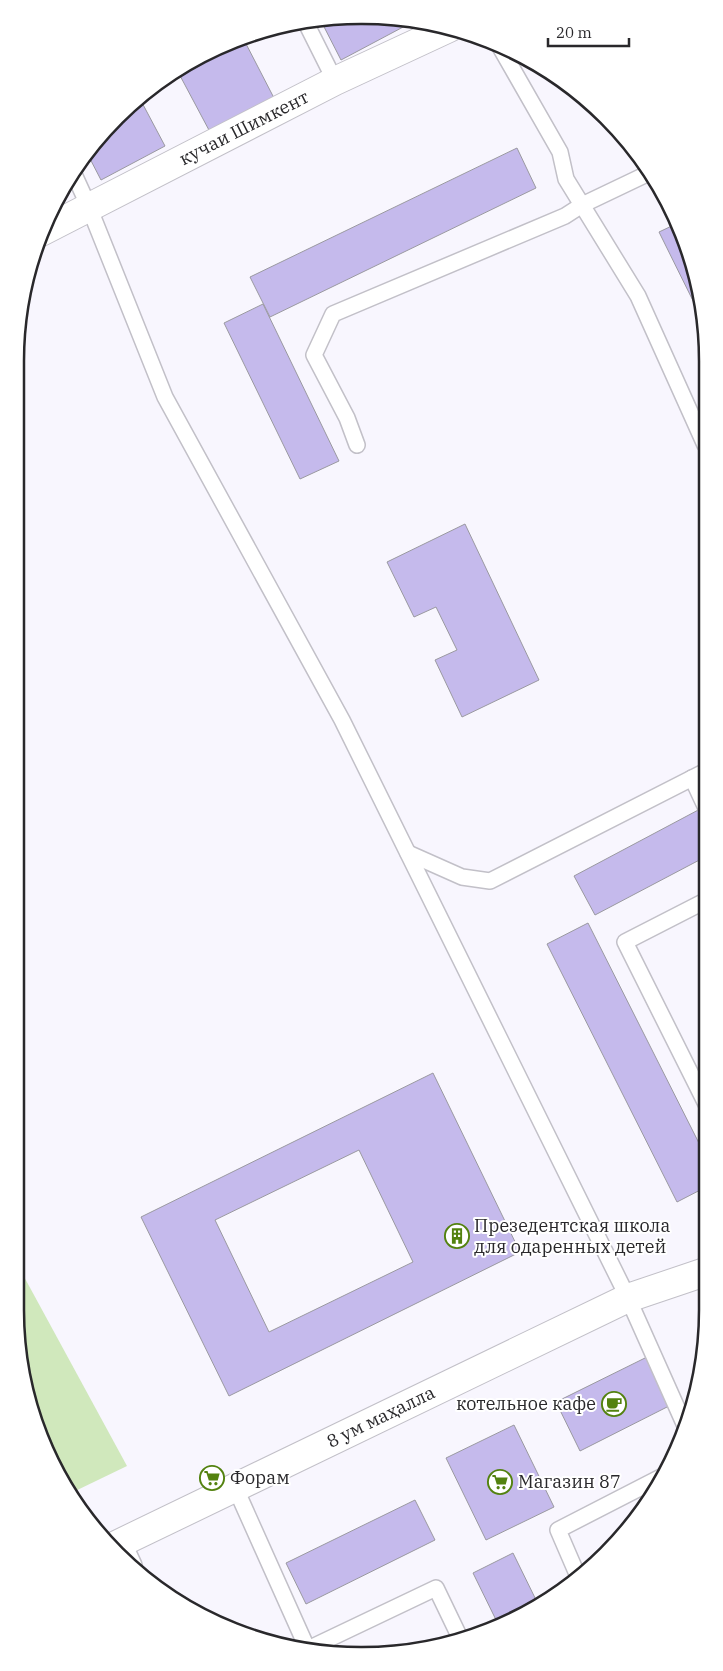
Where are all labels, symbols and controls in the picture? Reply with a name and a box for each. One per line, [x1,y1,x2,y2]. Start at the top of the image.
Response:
scale bar [548,15,629,47]
text: 20 m [556,23,592,42]
street label: кучаи Шимкент [175,85,312,170]
place label: Презедентская школа для одаренных детей [474,1214,670,1258]
building icon: Презедентская школа для одаренных детей [444,1223,470,1249]
street label: 8 ум маҳалла [323,1380,439,1453]
cafe icon: котельное кафе [601,1391,627,1417]
place label: котельное кафе [456,1392,596,1415]
supermarket icon: Форам [199,1465,225,1491]
place label: Форам [230,1466,290,1489]
supermarket icon: Магазин 87 [487,1469,513,1495]
place label: Магазин 87 [518,1470,621,1493]

